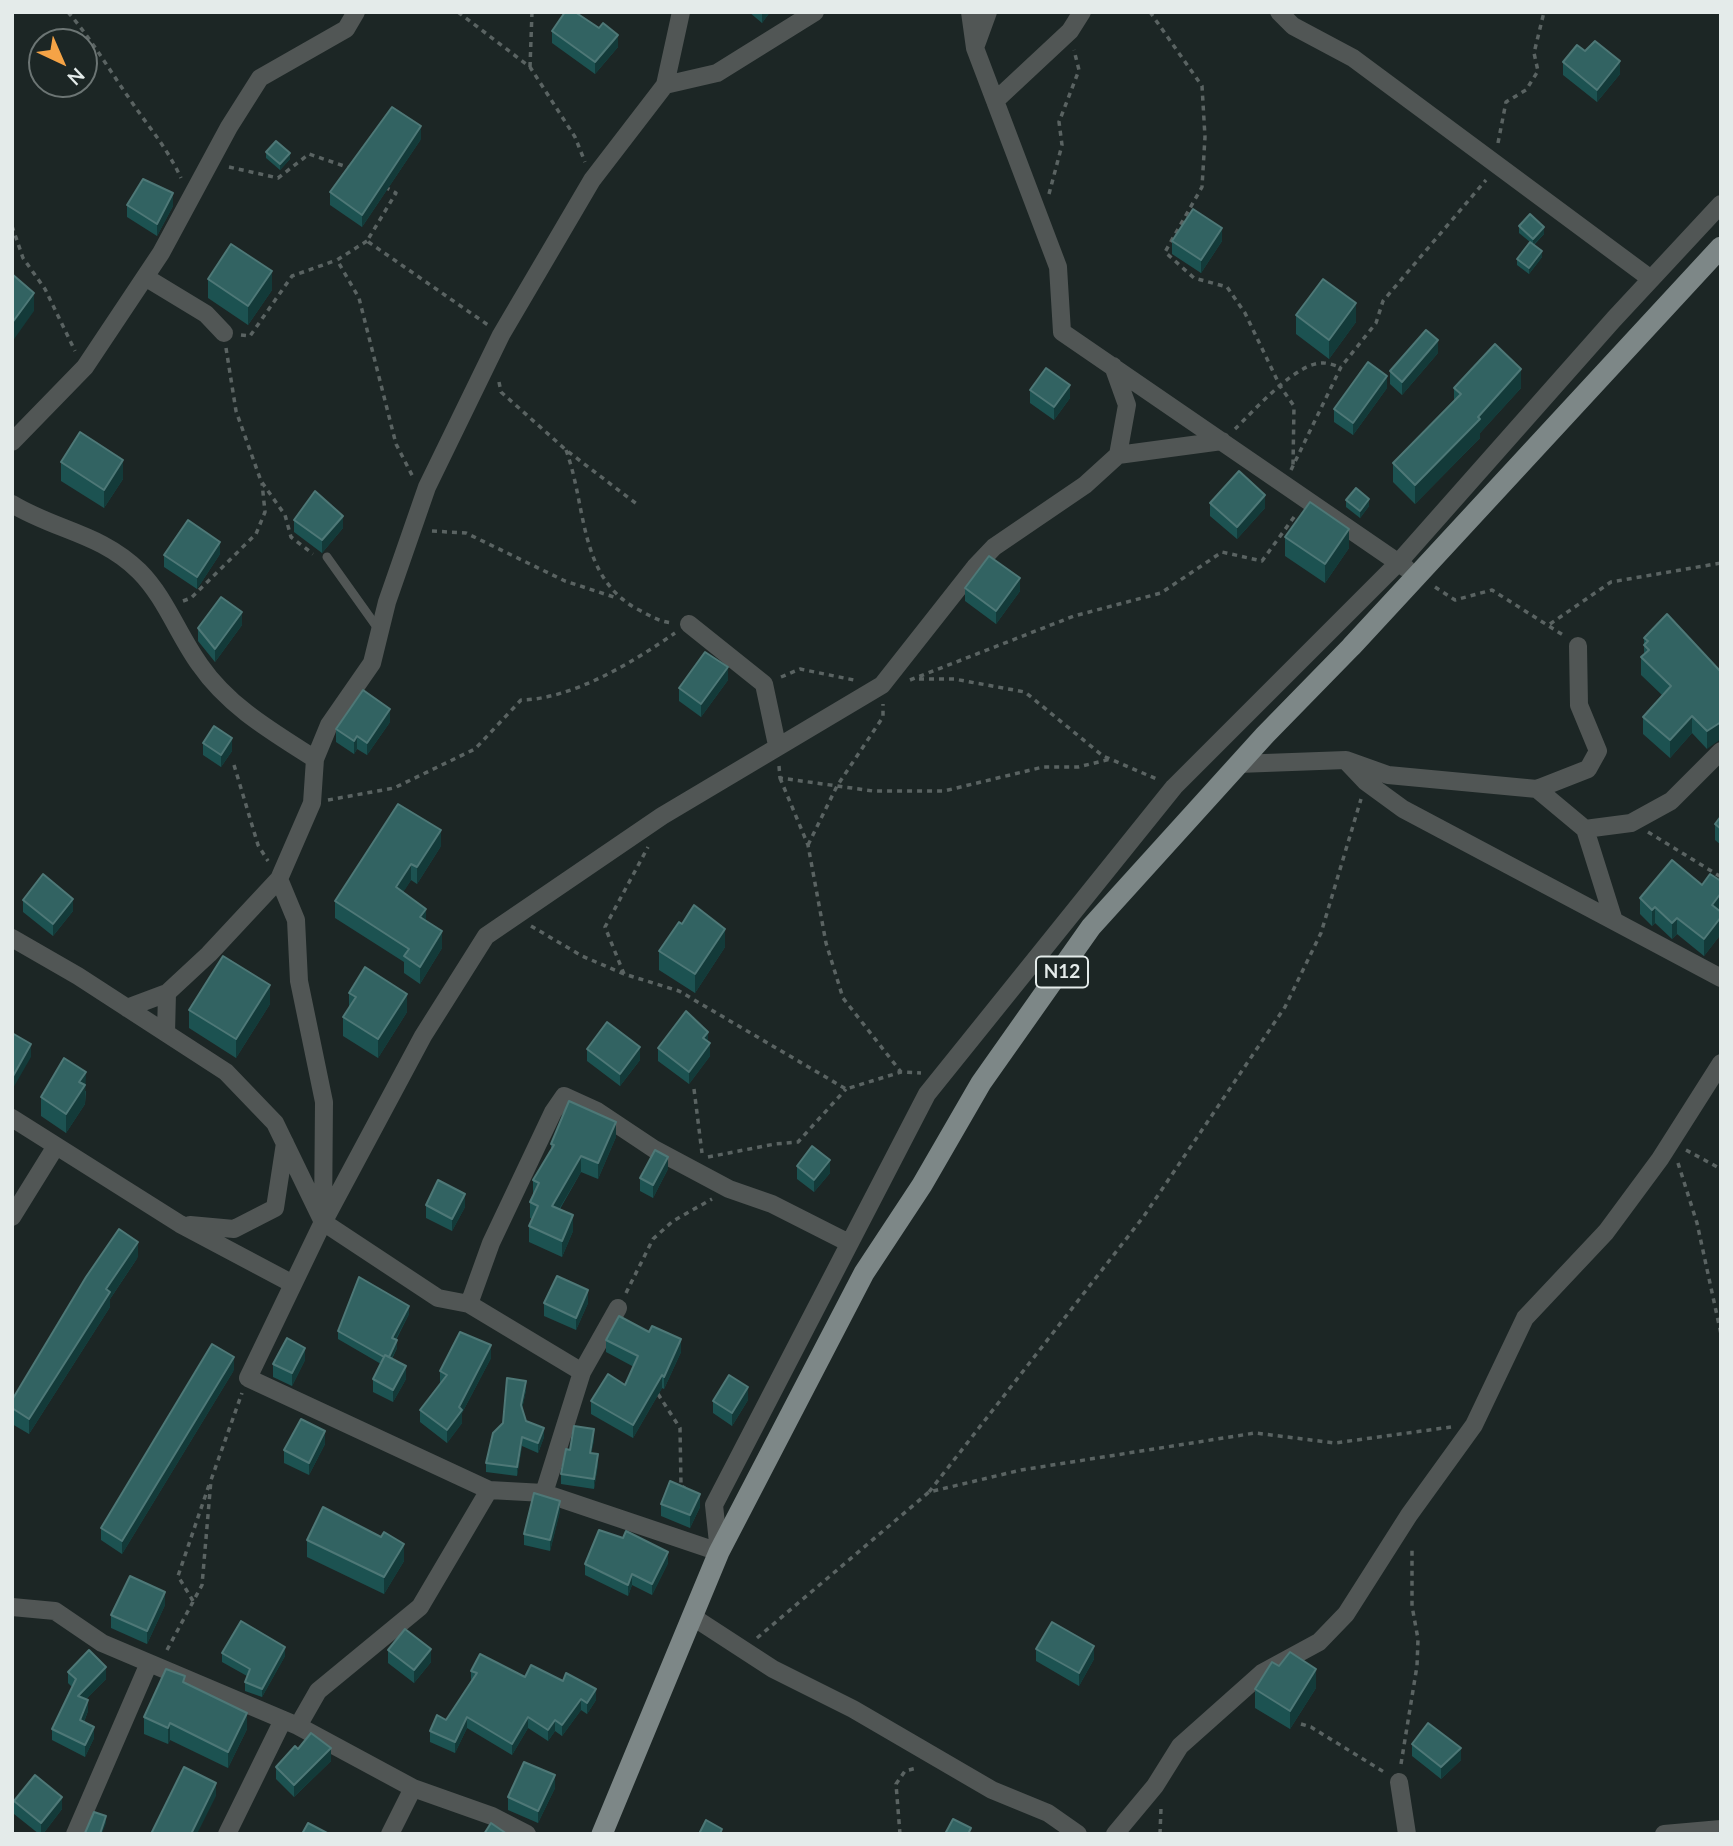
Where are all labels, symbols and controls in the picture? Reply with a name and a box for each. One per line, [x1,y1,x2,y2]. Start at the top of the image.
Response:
north arrow [28,28,98,98]
text: N [63,64,90,90]
road number: N12 [1036,956,1088,988]

